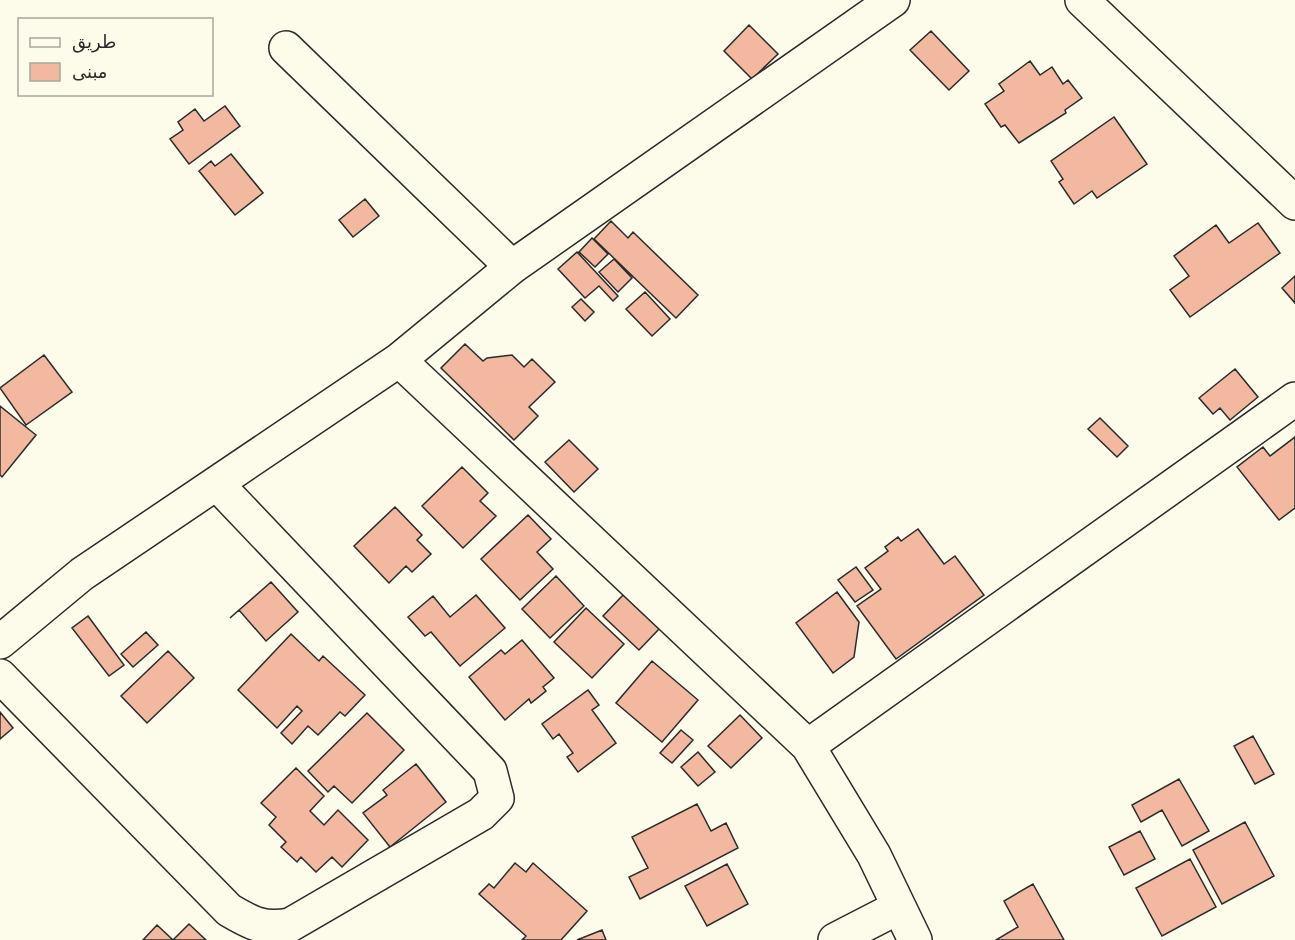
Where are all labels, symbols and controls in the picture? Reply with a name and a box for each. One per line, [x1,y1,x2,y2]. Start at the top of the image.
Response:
legend [18,18,213,96]
text: طريق [72,31,116,53]
text: مبنى [72,61,108,82]

